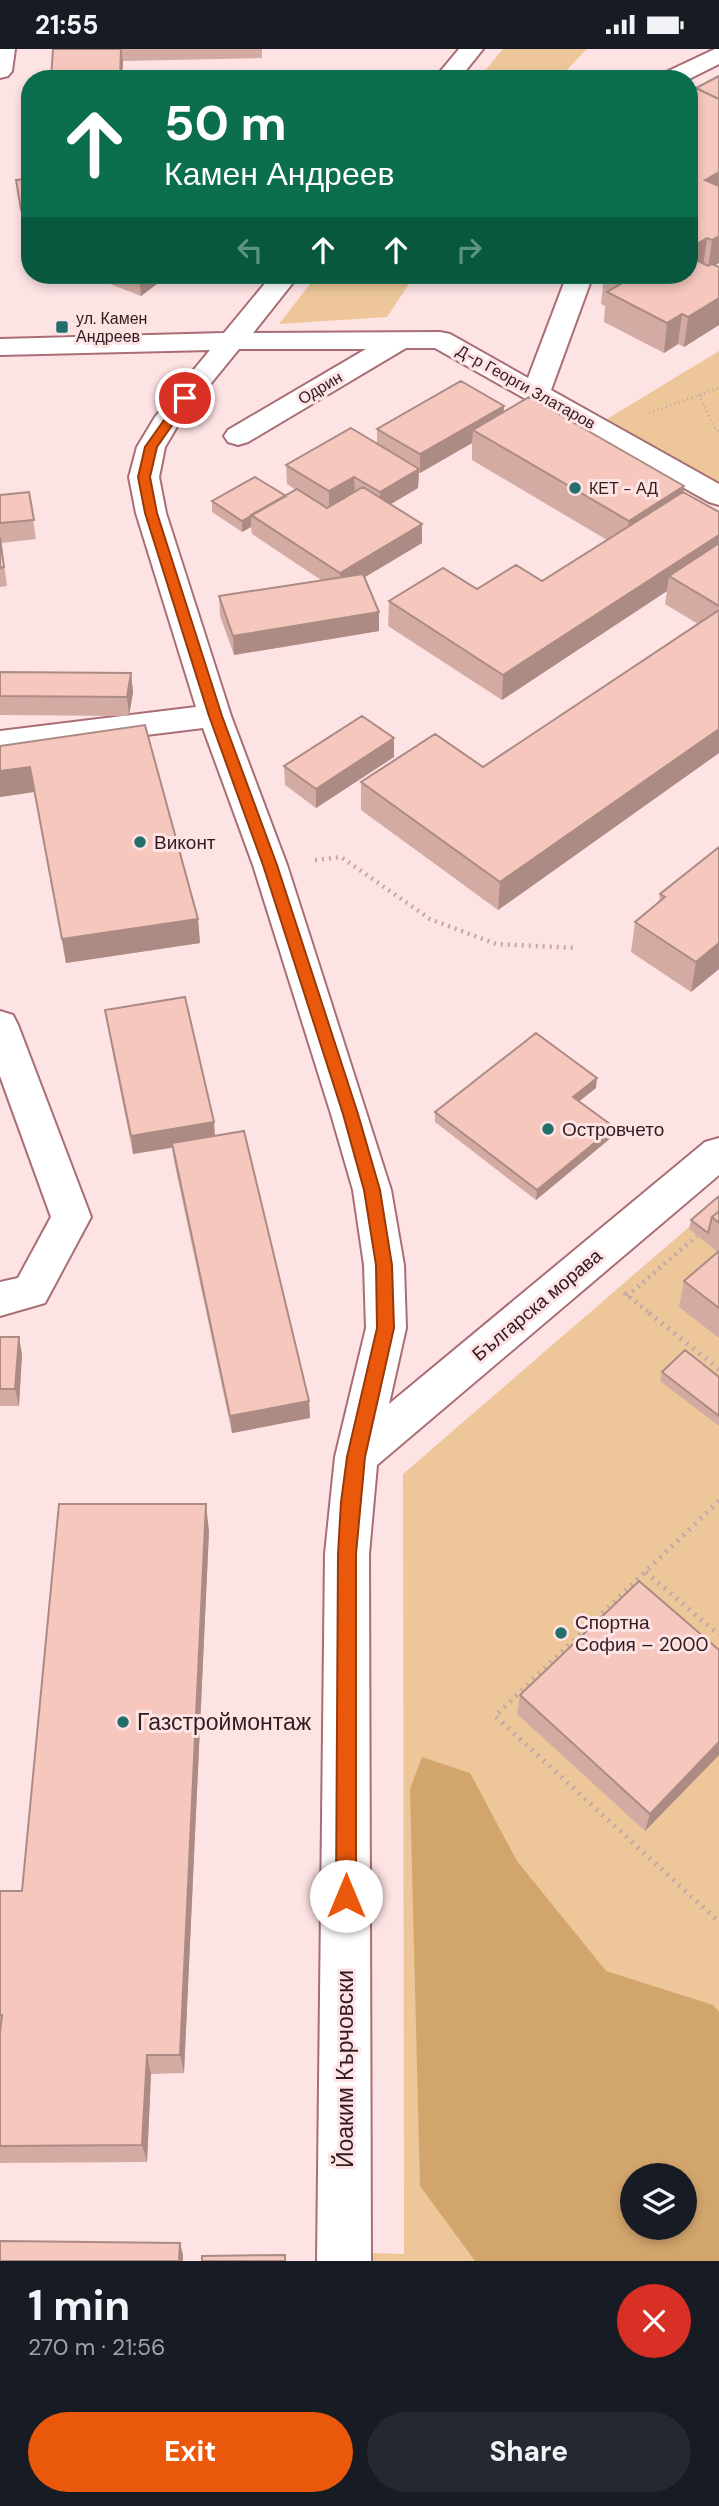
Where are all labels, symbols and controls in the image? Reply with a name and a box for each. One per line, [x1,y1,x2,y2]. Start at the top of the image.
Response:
text: 21:55 [35,8,98,42]
text: 50 m [164,91,287,155]
icon: ahead [49,98,140,189]
text: Камен Андреев [164,153,395,195]
icon: left [231,231,269,269]
icon: ahead [304,231,342,269]
icon: ahead [377,231,415,269]
icon: right [450,231,488,269]
place label: ул. Камен Андреев [76,308,147,347]
marker: ул. Камен Андреев [54,319,70,335]
street label: Д-р Георги Златаров [453,340,599,434]
street label: Одрин [294,367,346,409]
pin [155,368,215,428]
icon: arrive [166,379,204,417]
place label: КЕТ - АД [589,478,658,499]
marker: КЕТ - АД [567,480,583,496]
place label: Виконт [154,830,216,855]
marker: Виконт [132,834,148,850]
place label: Островчето [562,1117,664,1142]
marker: Островчето [540,1121,556,1137]
street label: Българска морава [467,1243,607,1367]
place label: Спортна София – 2000 [575,1610,708,1657]
marker: Спортна София – 2000 [553,1625,569,1641]
place label: Газстроймонтаж [137,1707,312,1737]
marker: Газстроймонтаж [115,1714,131,1730]
position arrow [309,1859,383,1933]
street label: Йоаким Кърчовски [330,1970,360,2168]
map controls [620,2163,697,2240]
button: layers [620,2163,697,2240]
text: 1 min [28,2278,130,2333]
button: close [617,2284,691,2358]
text: 270 m · 21:56 [28,2332,166,2362]
button: Exit [28,2412,353,2492]
button: Share [367,2412,691,2492]

